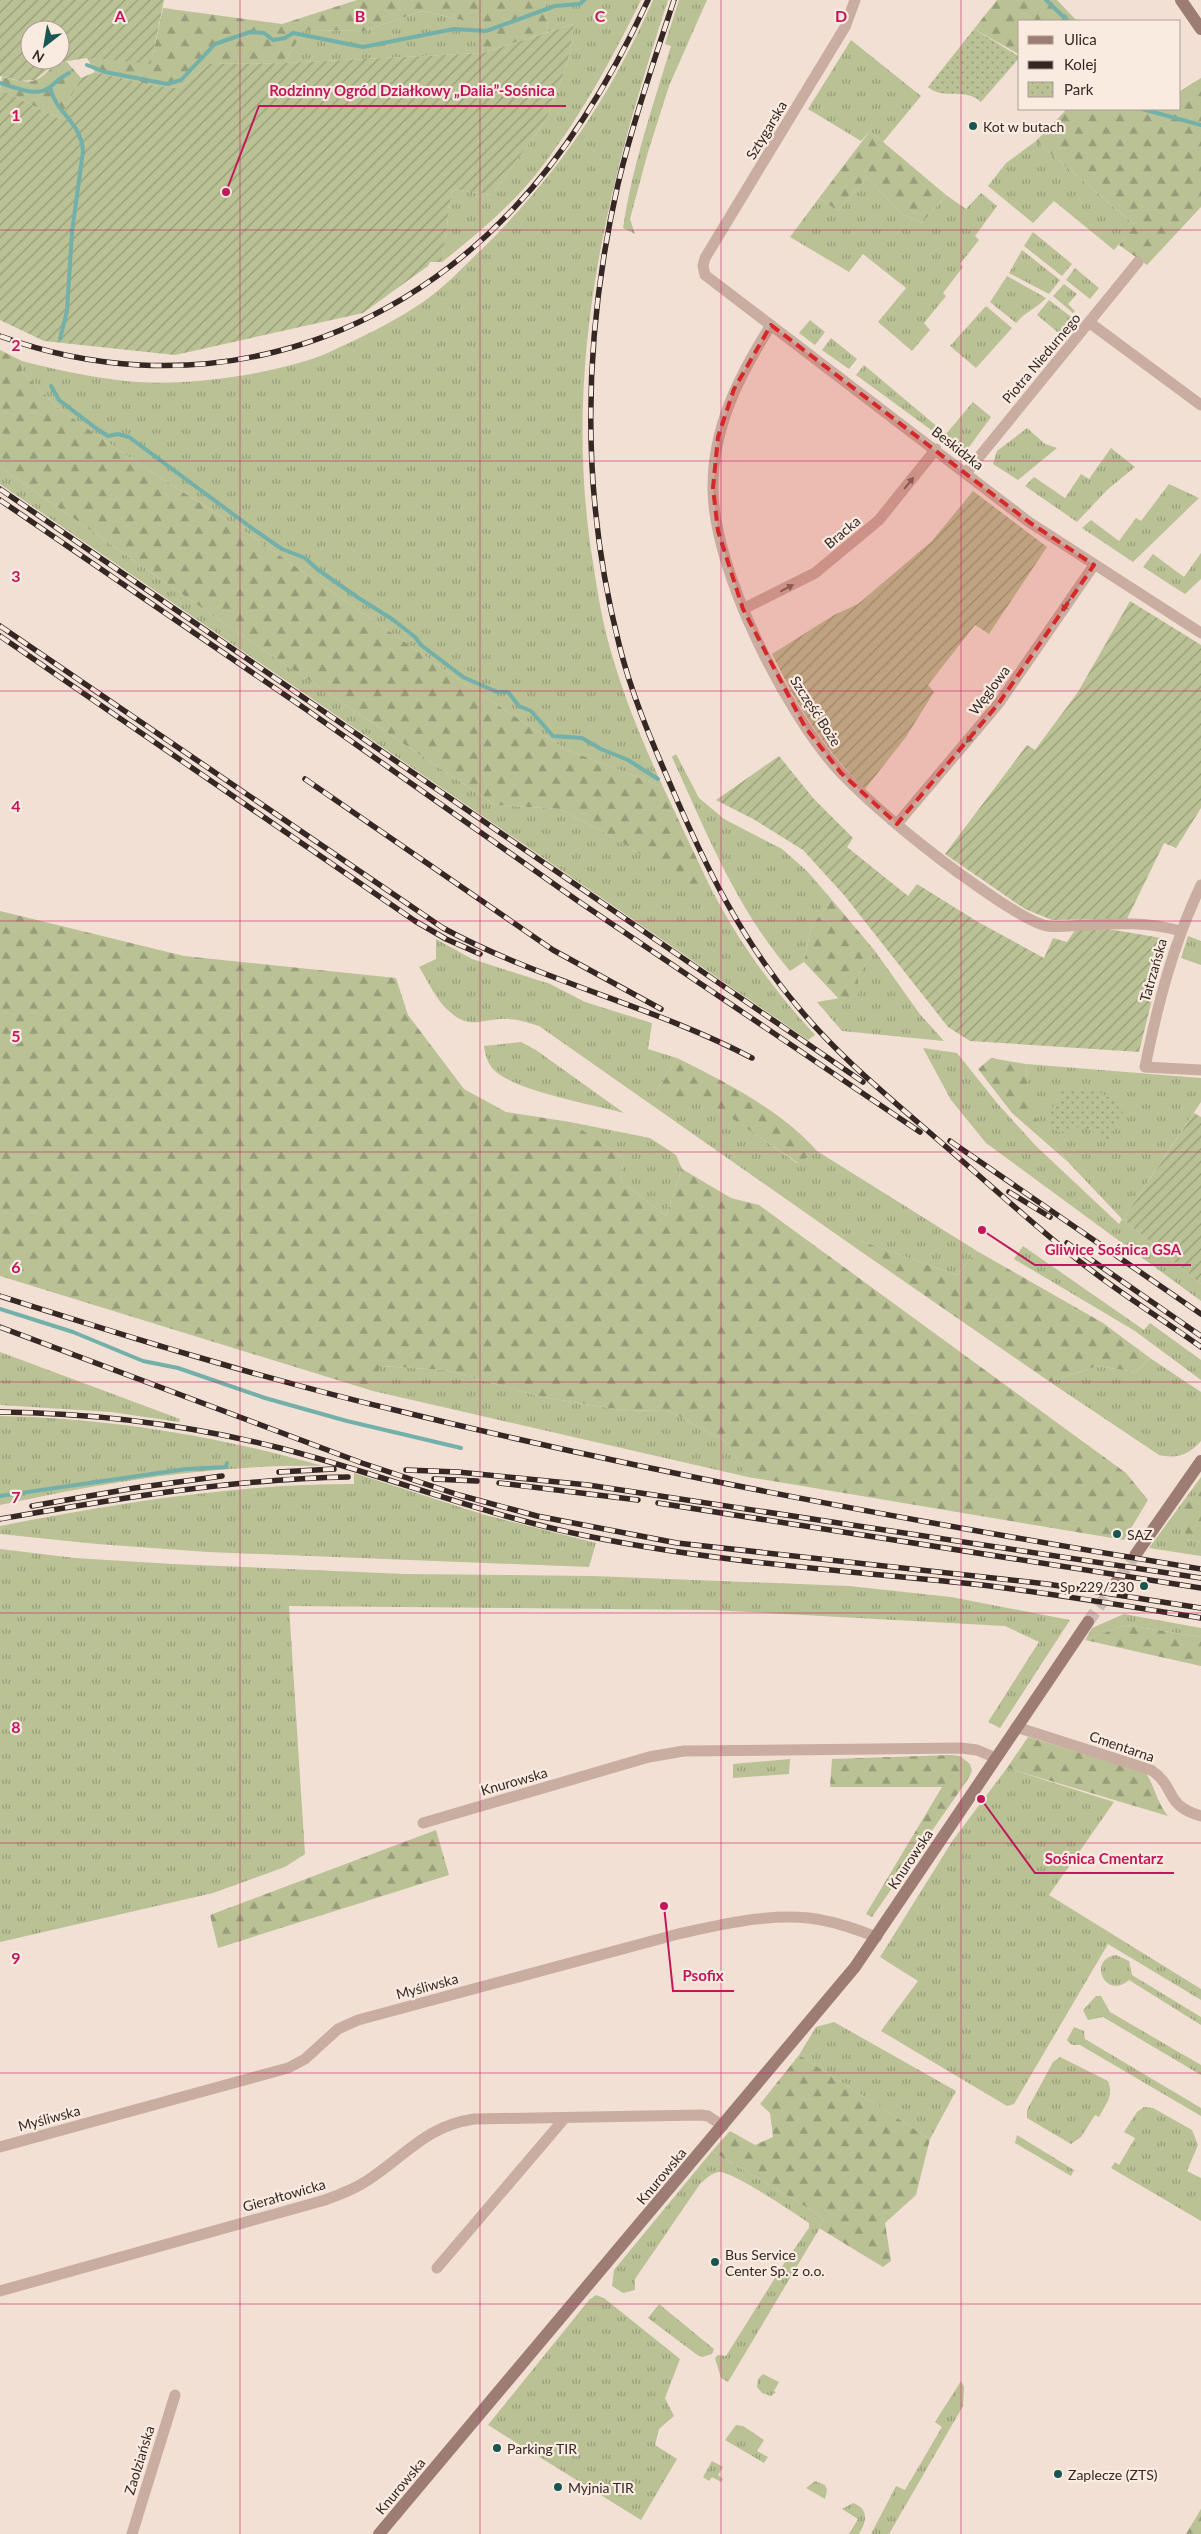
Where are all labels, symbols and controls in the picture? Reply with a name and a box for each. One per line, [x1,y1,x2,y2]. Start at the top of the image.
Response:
text: A [113,6,126,25]
text: B [355,6,365,25]
text: C [595,6,606,25]
text: D [835,6,847,25]
north arrow [20,20,70,70]
legend [1018,20,1181,110]
text: Ulica [1064,30,1097,48]
text: N [29,47,47,67]
text: Kolej [1064,55,1097,73]
callout: Rodzinny Ogród Działkowy „Dalia”-Sośnica [259,76,566,106]
text: Park [1064,80,1094,98]
text: Rodzinny Ogród Działkowy „Dalia”-Sośnica [269,81,555,99]
street label: Sztygarska [742,98,790,162]
text: 1 [11,105,21,124]
place label: Kot w butach [983,118,1064,135]
marker: Kot w butach [967,120,979,132]
street label: Piotra Niedurnego [998,309,1084,407]
text: 2 [11,335,21,354]
street label: Beskidzka [929,422,987,474]
one-way arrow [904,477,915,490]
street label: Bracka [821,512,863,552]
text: 3 [11,566,21,585]
one-way arrow [781,584,794,593]
one-way arrow [1062,599,1071,612]
street label: Węglowa [965,662,1013,718]
street label: Szczęść Boże [787,673,845,749]
one-way arrow [966,730,977,743]
text: 4 [11,796,21,815]
street label: Tatrzańska [1136,936,1170,1004]
text: 5 [11,1026,21,1045]
callout: Gliwice Sośnica GSA [1035,1235,1191,1265]
text: Gliwice Sośnica GSA [1045,1240,1182,1258]
text: 6 [11,1257,21,1276]
text: 7 [11,1487,21,1506]
place label: SAZ [1127,1526,1152,1543]
marker: SAZ [1111,1528,1123,1540]
place label: Sp 229/230 [1060,1578,1134,1595]
marker: Sp 229/230 [1138,1580,1150,1592]
text: 8 [11,1717,21,1736]
street label: Cmentarna [1087,1727,1157,1765]
street label: Knurowska [479,1763,549,1799]
street label: Knurowska [884,1826,936,1892]
callout: Sośnica Cmentarz [1035,1843,1174,1873]
text: Sośnica Cmentarz [1045,1849,1163,1867]
text: 9 [11,1948,21,1967]
callout: Psofix [673,1961,734,1991]
text: Psofix [683,1966,724,1984]
street label: Myśliwska [394,1970,460,2002]
street label: Myśliwska [16,2102,82,2134]
street label: Knurowska [632,2144,690,2208]
street label: Gierałtowicka [241,2175,327,2215]
place label: Bus Service Center Sp. z o.o. [725,2246,825,2279]
marker: Bus Service Center Sp. z o.o. [709,2256,721,2268]
street label: Zaolziańska [120,2423,158,2497]
place label: Parking TIR [507,2440,577,2457]
marker: Parking TIR [491,2442,503,2454]
street label: Knurowska [371,2454,429,2518]
place label: Zaplecze (ZTS) [1068,2466,1158,2483]
marker: Zaplecze (ZTS) [1052,2468,1064,2480]
place label: Myjnia TIR [568,2479,634,2496]
marker: Myjnia TIR [552,2481,564,2493]

